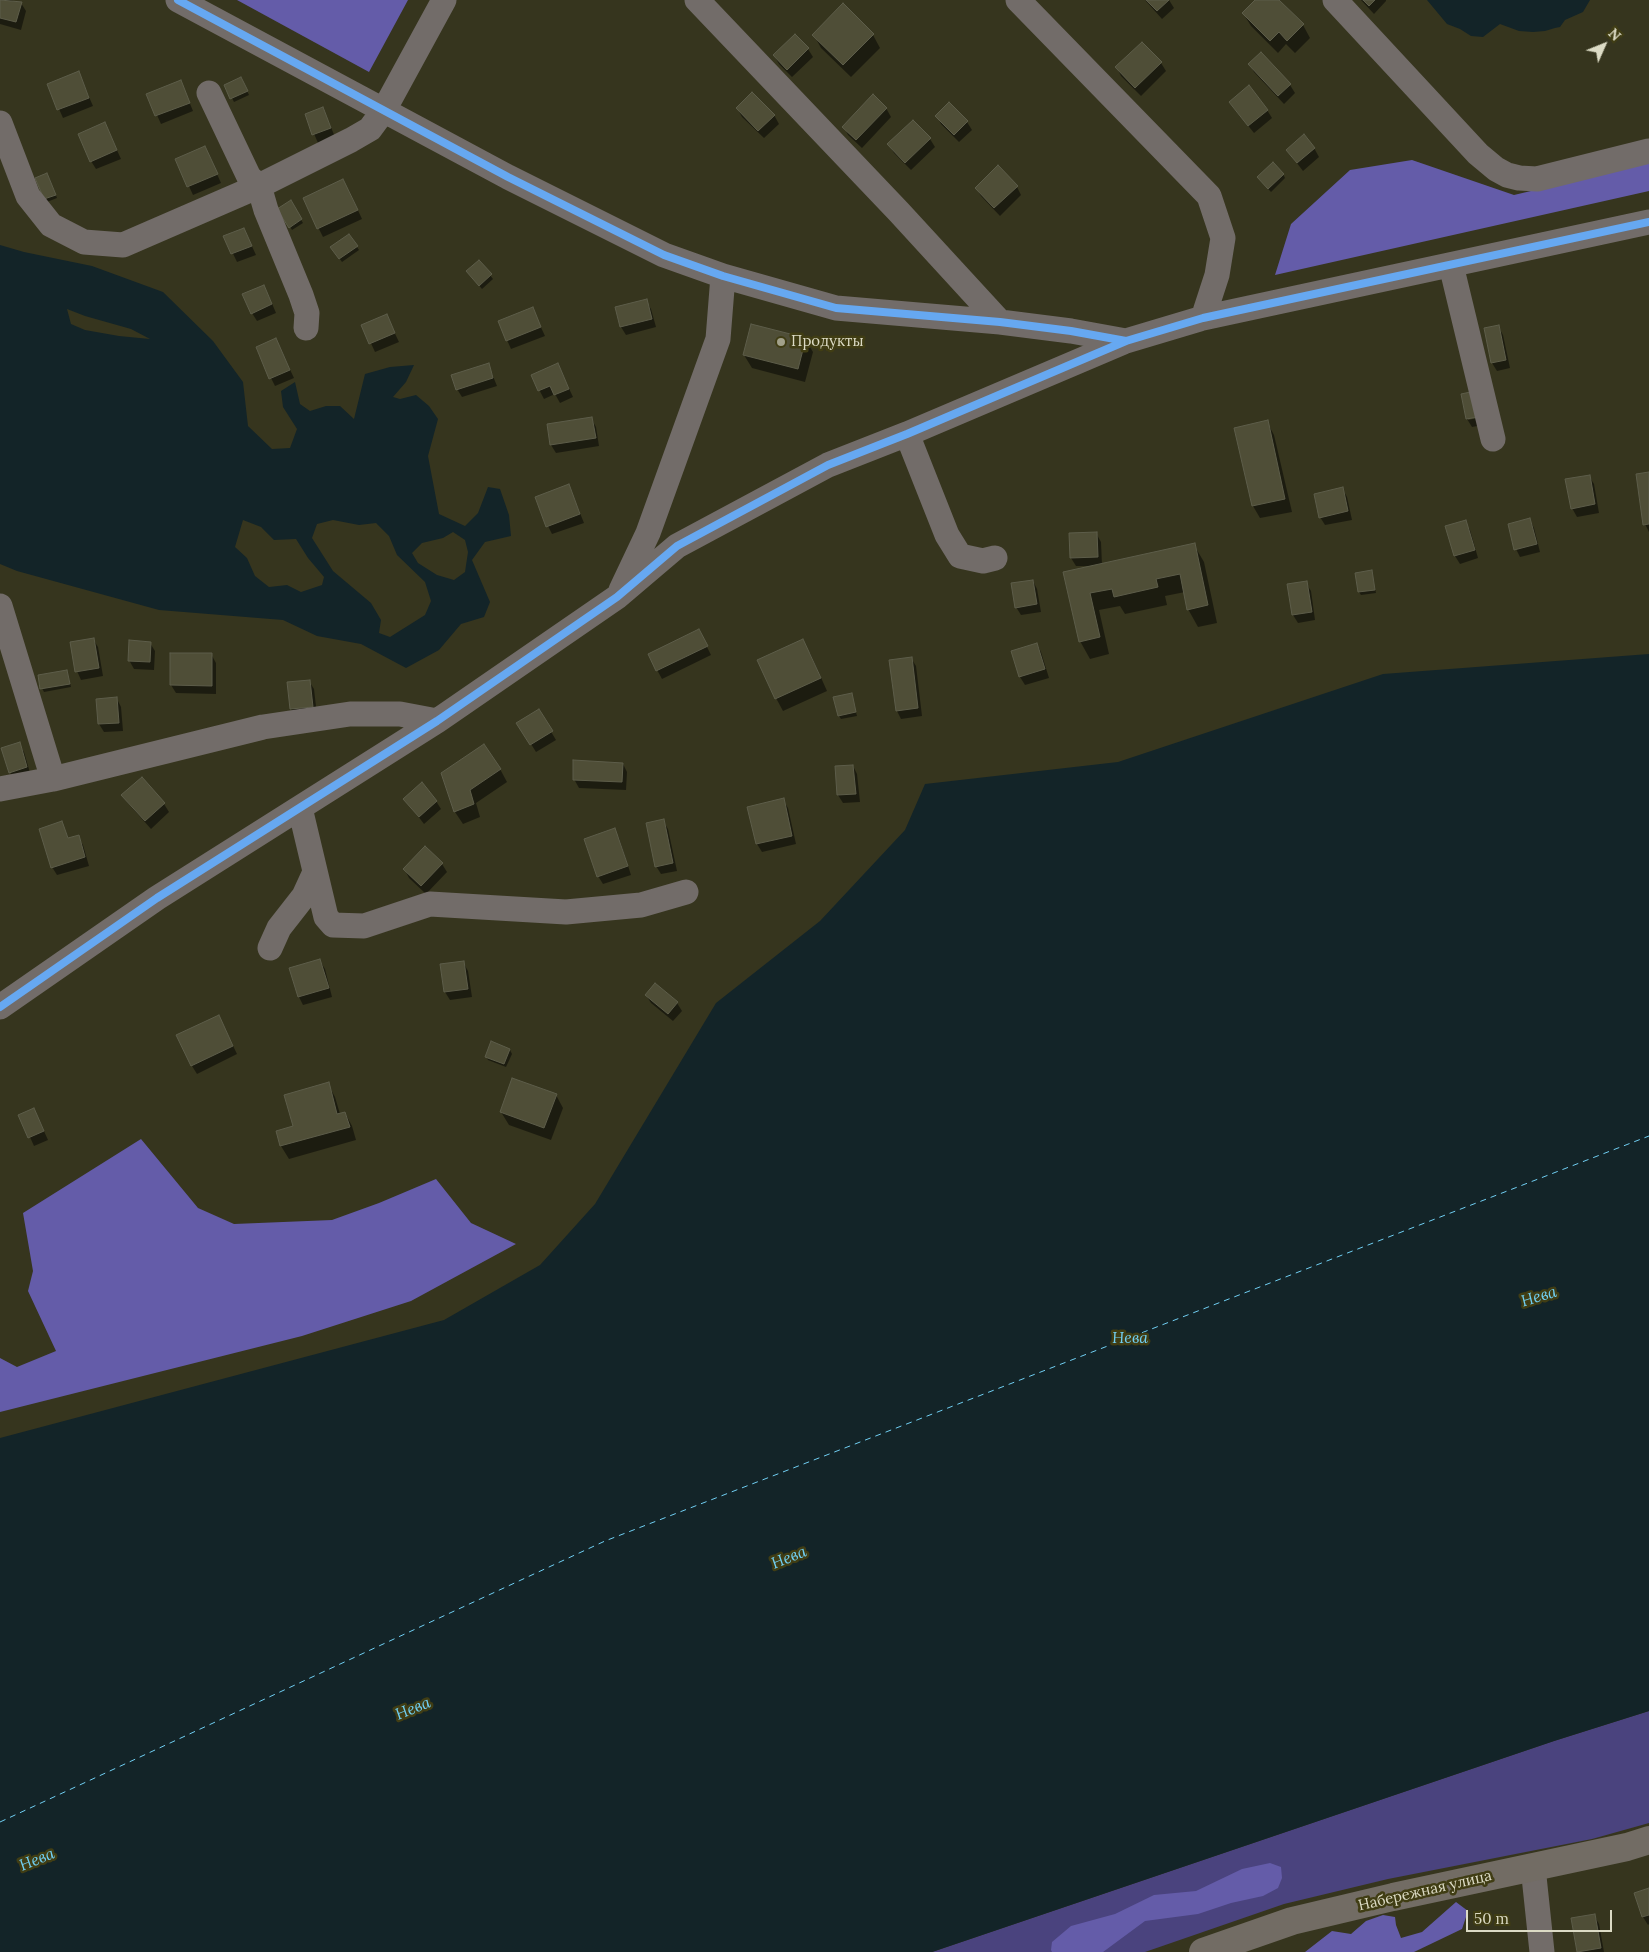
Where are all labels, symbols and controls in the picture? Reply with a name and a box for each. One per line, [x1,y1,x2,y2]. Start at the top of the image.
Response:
north arrow [1579,20,1629,70]
text: N [1605,24,1625,45]
place label: Продукты [791,333,864,351]
marker: Продукты [775,336,787,348]
water label: Нева [1519,1283,1559,1311]
water label: Нева [1112,1328,1148,1348]
water label: Нева [769,1542,809,1574]
water label: Нева [393,1693,433,1725]
water label: Нева [17,1844,57,1876]
street label: Набережная улица [1356,1867,1494,1915]
scale bar [1469,1900,1615,1932]
text: 50 m [1474,1909,1509,1928]

